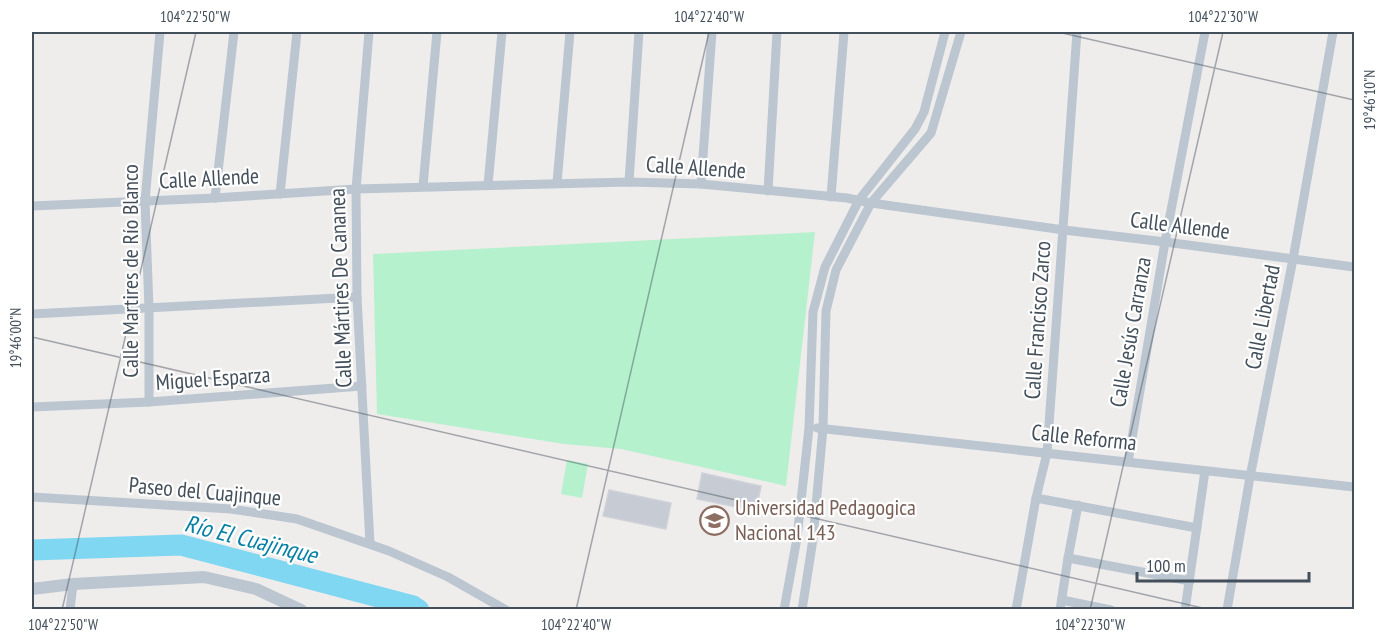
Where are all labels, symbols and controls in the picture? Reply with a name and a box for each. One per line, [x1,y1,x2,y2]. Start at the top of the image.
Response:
text: 104°22'50"W [160,7,230,26]
text: 104°22'40"W [674,7,744,26]
text: 104°22'30"W [1188,7,1258,26]
text: 19°46'10"N [1360,70,1379,130]
street label: Calle Allende [645,150,747,184]
street label: Calle Allende [158,161,260,195]
street label: Calle Martires de Río Blanco [116,164,144,378]
street label: Calle Mártires De Cananea [323,188,357,388]
street label: Calle Allende [1129,205,1231,245]
street label: Calle Francisco Zarco [1018,240,1056,400]
street label: Calle Jesús Carranza [1103,255,1157,409]
street label: Calle Libertad [1238,262,1286,372]
text: 19°46'00"N [6,308,25,368]
street label: Miguel Esparza [155,360,271,396]
street label: Calle Reforma [1030,418,1138,456]
street label: Paseo del Cuajinque [128,470,282,512]
place label: Universidad Pedagogica Nacional 143 [735,493,916,546]
school or university icon: Universidad Pedagogica Nacional 143 [698,504,730,536]
water label: Río El Cuajinque [182,508,322,571]
scale bar [1137,545,1310,583]
text: 100 m [1146,554,1186,577]
text: 104°22'50"W [28,615,98,634]
text: 104°22'40"W [541,615,611,634]
text: 104°22'30"W [1055,615,1125,634]

